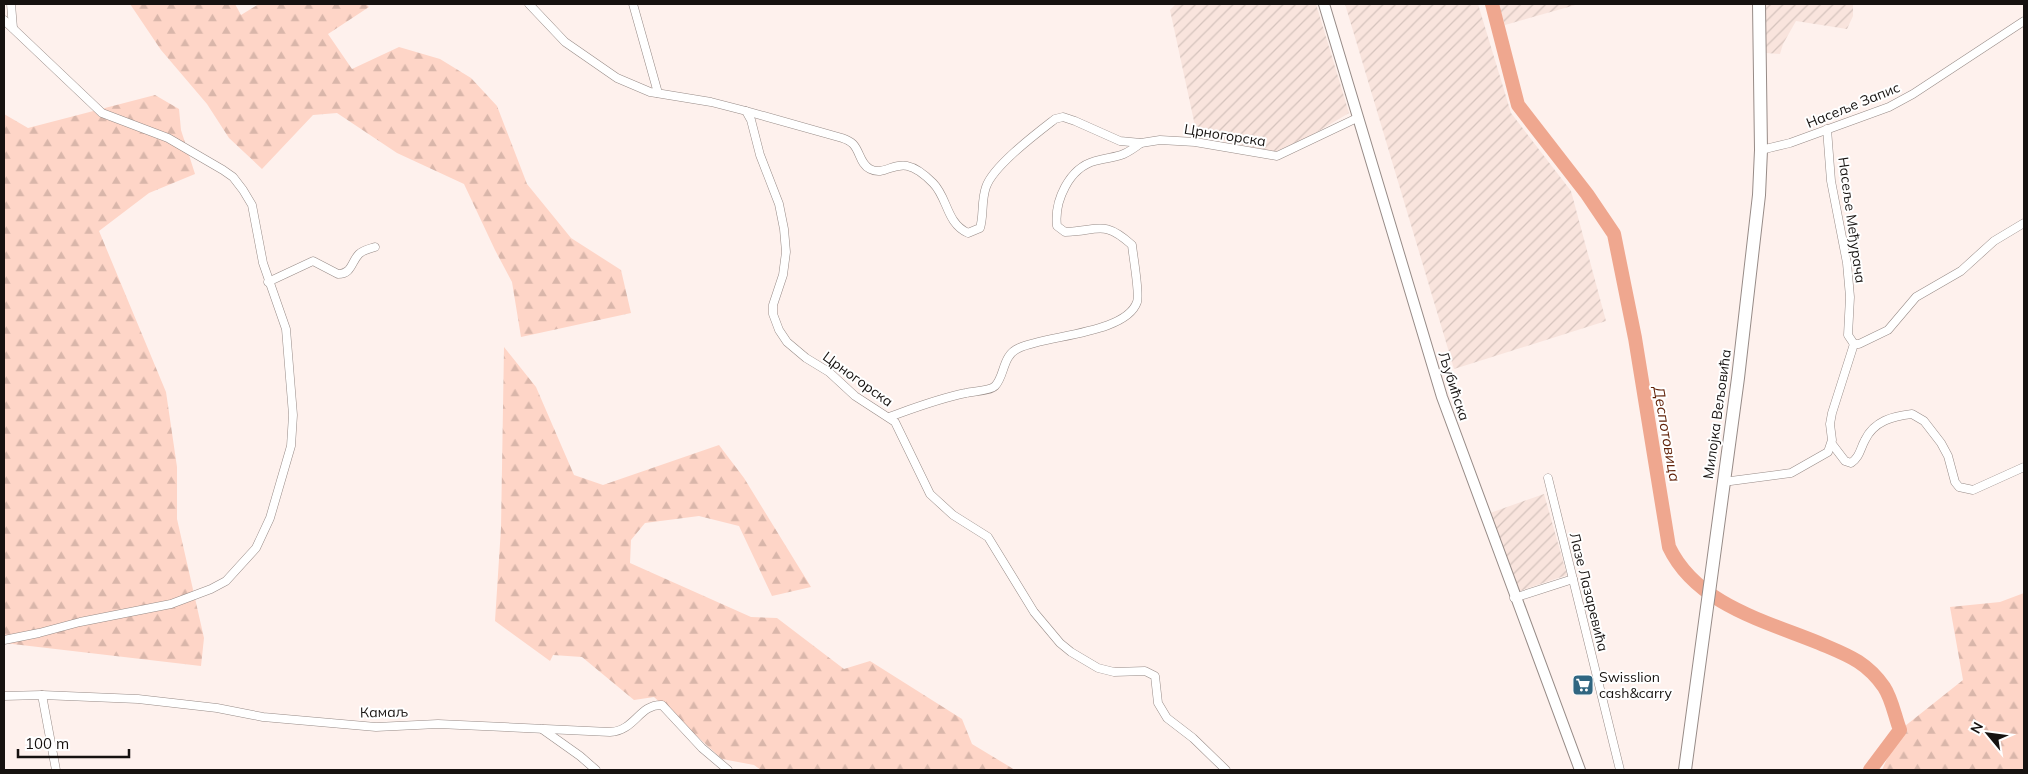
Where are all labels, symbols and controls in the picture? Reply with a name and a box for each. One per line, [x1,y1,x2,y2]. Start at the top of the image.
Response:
street label: Насеље Запис [1804,78,1902,132]
street label: Црногорска [1183,120,1267,150]
street label: Насеље Међурача [1834,156,1870,284]
street label: Црногорска [819,348,897,410]
street label: Милојка Вељовића [1699,348,1735,480]
street label: Љубићска [1434,349,1474,423]
water label: Деспотовица [1649,384,1685,483]
street label: Лазе Лазаревића [1566,531,1612,653]
place label: Swisslion cash&carry [1599,668,1673,702]
supermarket icon: Swisslion cash&carry [1571,673,1595,697]
street label: Камаљ [360,703,408,721]
north arrow [1963,709,2013,759]
text: N [1966,719,1987,737]
scale bar [18,726,129,758]
text: 100 m [25,734,69,753]

